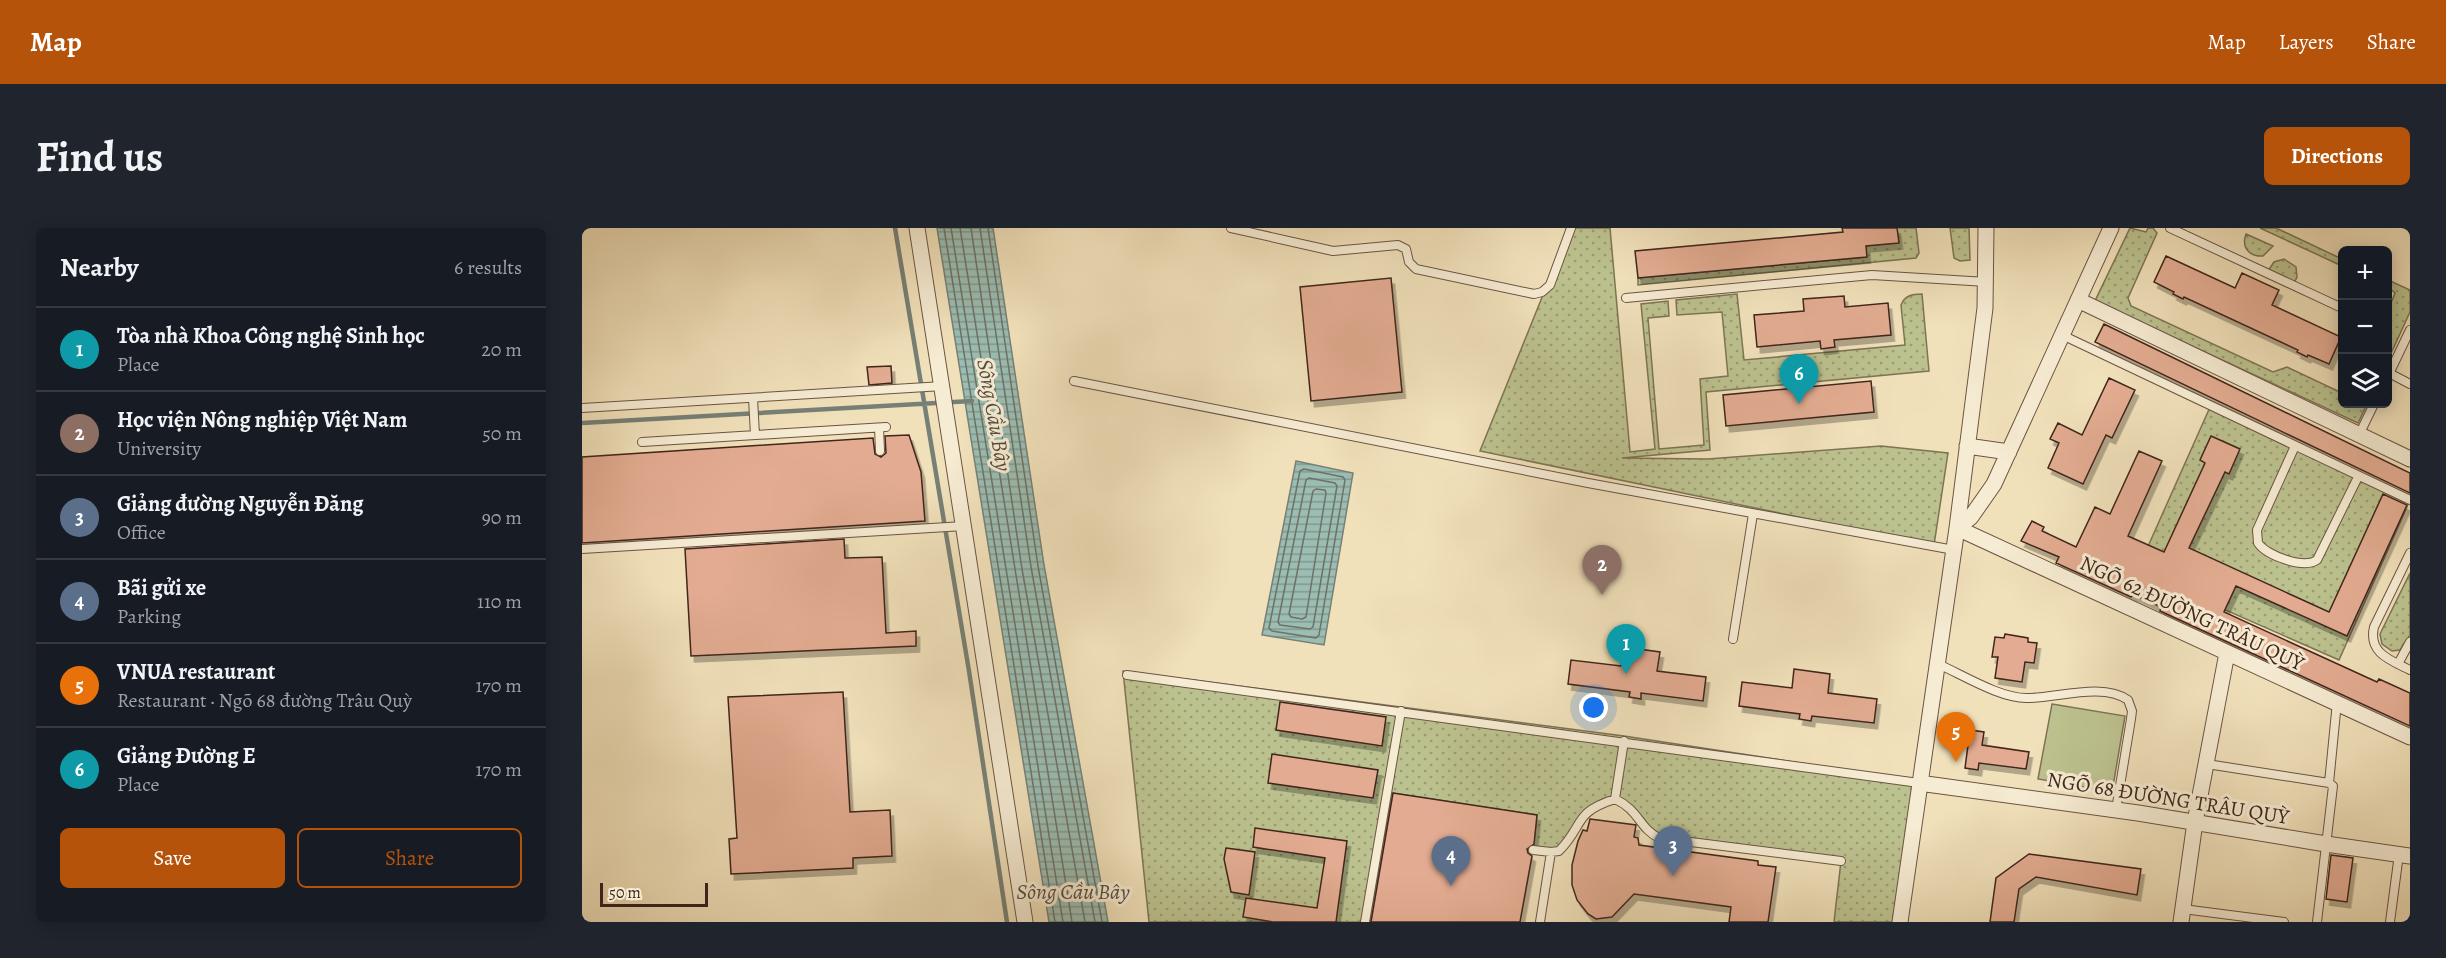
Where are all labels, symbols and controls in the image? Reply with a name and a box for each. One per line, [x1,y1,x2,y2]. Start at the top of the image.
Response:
text: Map [30,23,82,61]
text: Map [2207,28,2246,56]
text: Layers [2279,28,2334,56]
text: Share [2367,28,2416,56]
button: Directions [2264,127,2410,185]
text: Find us [36,128,163,185]
map controls [2338,246,2392,408]
button: + [2338,246,2392,300]
text: Nearby [60,250,139,285]
text: 6 results [454,254,522,281]
button: − [2338,300,2392,354]
text: Tòa nhà Khoa Công nghệ Sinh học [117,321,425,351]
text: 1 [76,336,83,363]
text: 20 m [481,336,522,363]
text: Place [117,351,159,378]
pin: 6 [1780,354,1818,404]
button: layers [2338,354,2392,408]
water label: Sông Cầu Bây [969,357,1019,474]
text: Học viện Nông nghiệp Việt Nam [117,405,407,435]
text: 2 [75,420,84,447]
text: 50 m [482,420,522,447]
text: University [117,435,201,462]
text: Giảng đường Nguyễn Đăng [117,489,364,519]
text: 3 [75,504,84,531]
text: 90 m [482,504,522,531]
text: Office [117,519,166,546]
pin: 2 [1582,546,1622,595]
street label: NGÕ 62 ĐƯỜNG TRÂU QUỲ [2075,549,2309,678]
text: Bãi gửi xe [117,573,206,603]
text: 4 [75,588,84,615]
text: 110 m [477,588,522,615]
text: Parking [117,603,181,630]
pin: 1 [1606,624,1646,674]
text: VNUA restaurant [117,657,275,687]
text: 5 [75,672,84,699]
text: 170 m [476,672,522,699]
text: Restaurant · Ngõ 68 đường Trâu Quỳ [117,687,412,714]
your location [1579,693,1608,722]
pin: 5 [1936,712,1976,762]
text: Giảng Đường E [117,741,256,771]
text: 6 [75,756,84,783]
text: 170 m [476,756,522,783]
street label: NGÕ 68 ĐƯỜNG TRÂU QUỲ [2045,765,2292,831]
text: Place [117,771,159,798]
pin: 3 [1654,826,1692,876]
button: Save [60,828,285,888]
button: Share [297,828,522,888]
pin: 4 [1432,836,1470,886]
water label: Sông Cầu Bây [1016,877,1130,907]
scale bar [600,880,708,908]
text: 50 m [609,882,641,904]

